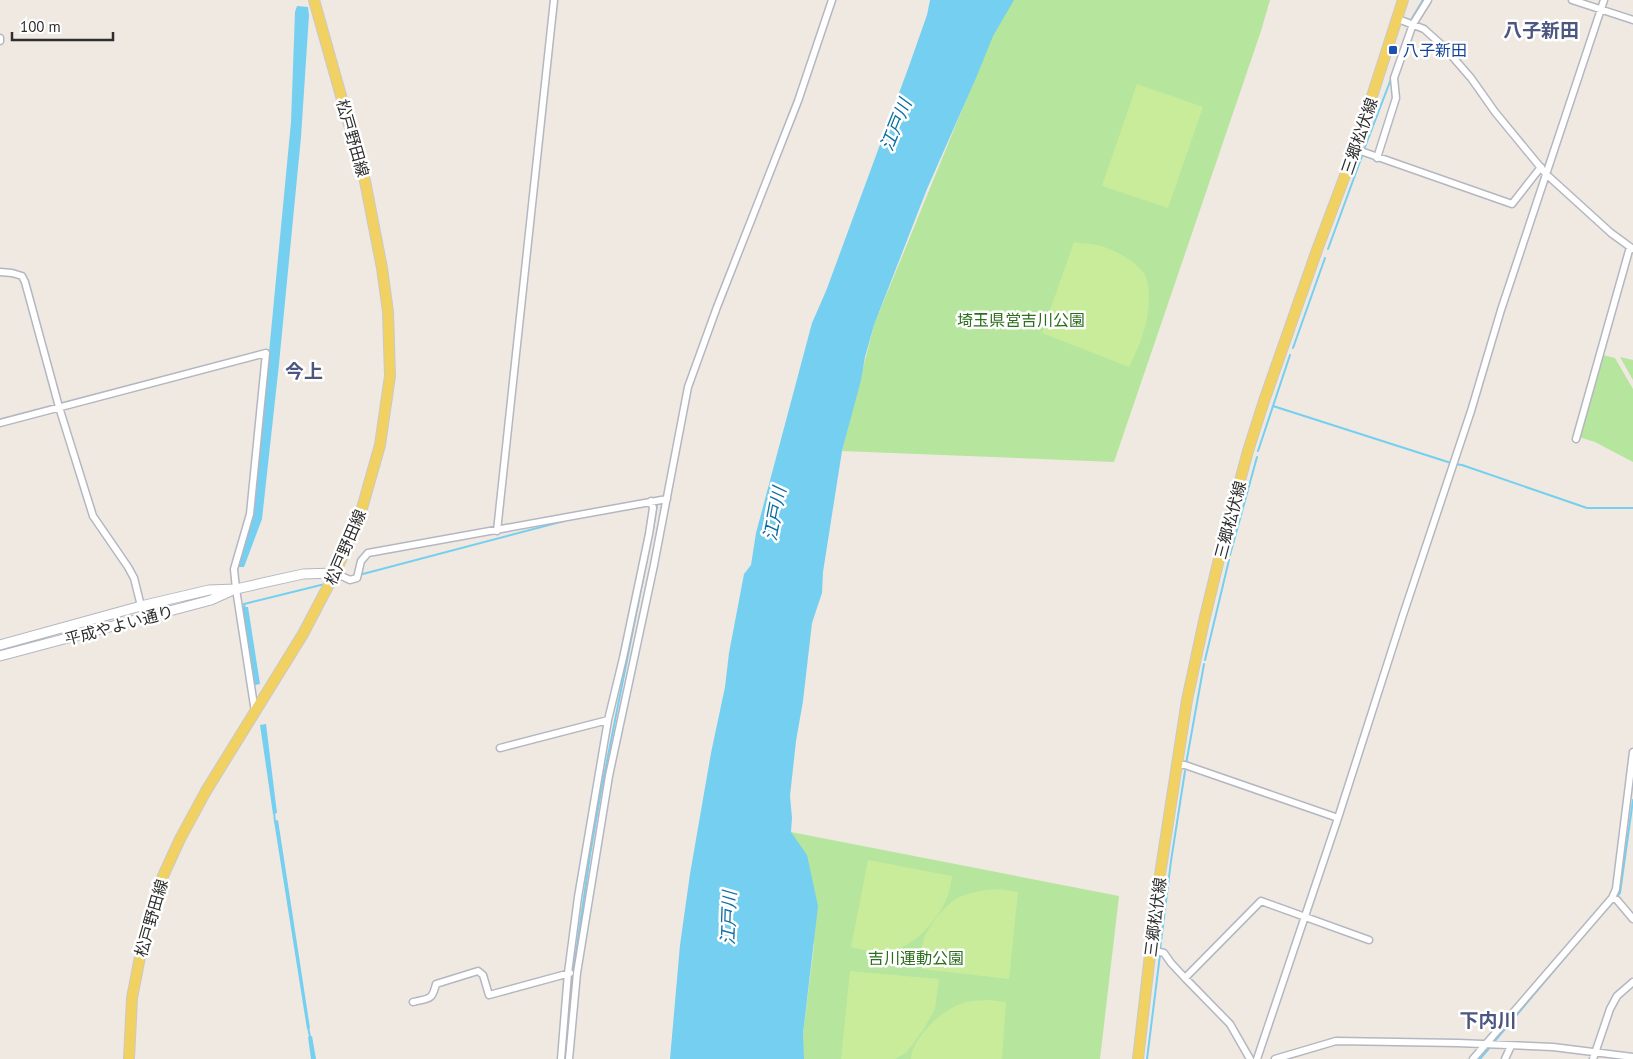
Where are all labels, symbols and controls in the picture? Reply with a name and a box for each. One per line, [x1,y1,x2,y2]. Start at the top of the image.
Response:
scale bar [12,10,114,42]
text: 100 m [20,17,61,36]
district label: 八子新田 [1503,18,1579,42]
place label: 八子新田 [1403,40,1467,60]
marker: 八子新田 [1387,44,1399,56]
water label: 江戸川 [875,94,917,154]
street label: 三郷松伏線 [1337,95,1381,177]
street label: 松戸野田線 [332,97,374,179]
park label: 埼玉県営吉川公園 [957,310,1085,330]
district label: 今上 [285,359,323,383]
street label: 三郷松伏線 [1210,479,1250,561]
water label: 江戸川 [758,483,791,543]
street label: 松戸野田線 [320,506,370,588]
street label: 平成やよい通り [62,601,176,649]
street label: 三郷松伏線 [1140,876,1170,958]
street label: 松戸野田線 [130,877,172,959]
water label: 江戸川 [716,889,741,945]
park label: 吉川運動公園 [868,948,964,968]
district label: 下内川 [1459,1008,1517,1032]

